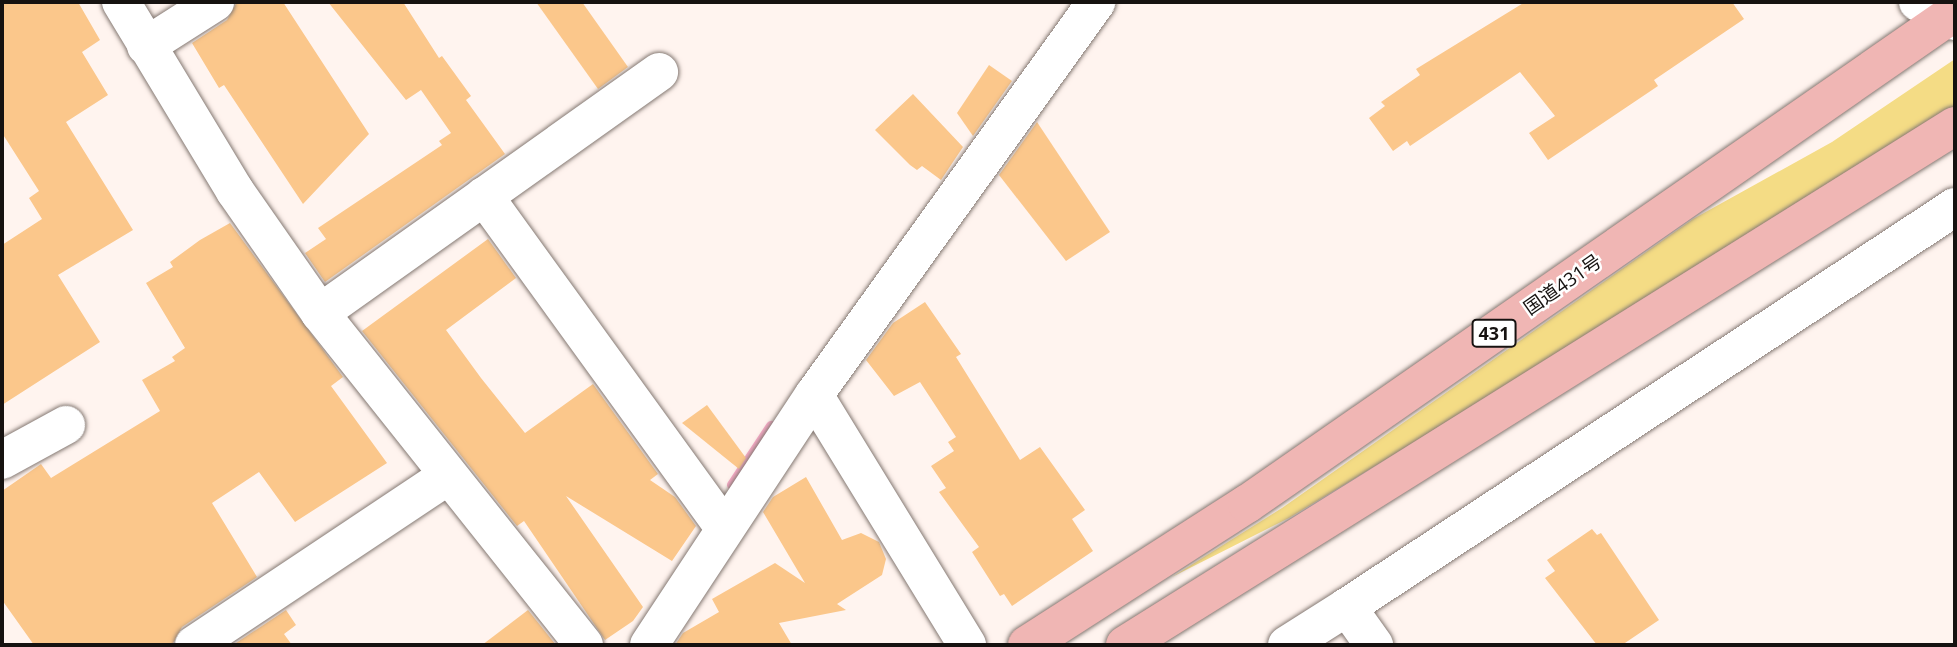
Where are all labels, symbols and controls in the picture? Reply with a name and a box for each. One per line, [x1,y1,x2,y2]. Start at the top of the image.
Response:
street label: 国道431号 [1520,250,1606,320]
road number: 431 [1471,318,1517,348]

